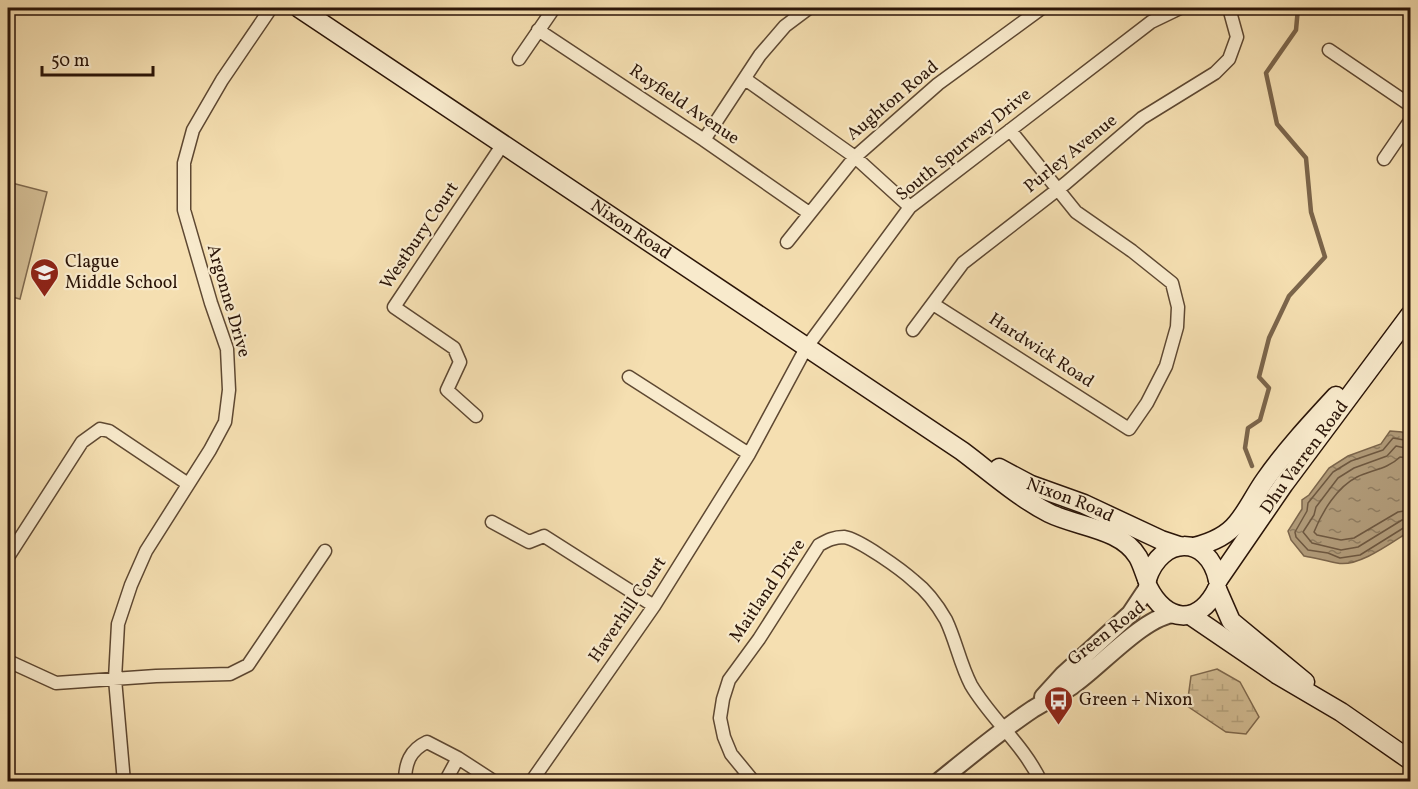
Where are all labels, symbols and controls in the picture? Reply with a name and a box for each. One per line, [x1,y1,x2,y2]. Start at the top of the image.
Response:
scale bar [42,39,153,77]
text: 50 m [51,49,90,74]
street label: Aughton Road [842,55,944,147]
street label: Rayfield Avenue [624,59,744,151]
street label: South Spurway Drive [891,83,1037,207]
street label: Purley Avenue [1019,109,1123,199]
street label: Westbury Court [375,177,465,295]
street label: Nixon Road [585,194,676,266]
street label: Argonne Drive [200,242,256,360]
place label: Clague Middle School [65,250,178,296]
school or university icon: Clague Middle School [28,256,60,298]
street label: Hardwick Road [983,308,1099,394]
street label: Dhu Varren Road [1254,395,1355,519]
street label: Nixon Road [1023,472,1118,529]
street label: Maitland Drive [724,534,812,648]
street label: Haverhill Court [583,552,673,668]
street label: Green Road [1063,596,1151,672]
bus stop icon: Green + Nixon [1042,684,1074,726]
place label: Green + Nixon [1079,688,1193,713]

